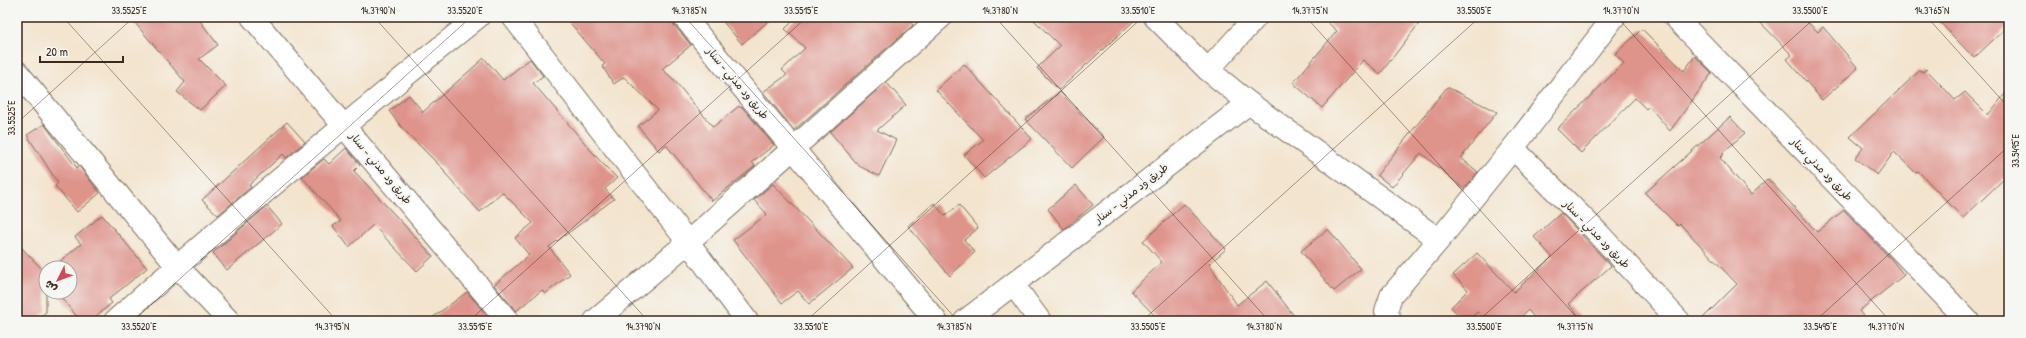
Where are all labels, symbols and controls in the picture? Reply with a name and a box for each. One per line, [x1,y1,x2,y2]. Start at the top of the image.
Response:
text: 33.5525°E [111,4,147,17]
text: 14.3790°N [361,4,395,17]
text: 33.5520°E [447,4,483,17]
text: 14.3785°N [671,4,707,17]
text: 33.5515°E [784,4,819,17]
text: 14.3780°N [982,4,1018,17]
text: 33.5510°E [1121,4,1156,17]
text: 14.3775°N [1292,4,1328,17]
text: 33.5505°E [1456,4,1492,17]
text: 14.3770°N [1603,4,1639,17]
text: 33.5500°E [1792,4,1828,17]
text: 14.3765°N [1915,4,1949,17]
scale bar [40,38,123,64]
text: 20 m [46,43,68,60]
street label: طريق ود مدني - سنار [700,43,772,125]
text: 33.5525°E [5,100,18,136]
street label: طريق ود مدني - سنار [343,128,415,210]
street label: طريق ود مدني سنار [1785,134,1856,207]
text: 33.5495°E [2009,134,2022,168]
street label: طريق ود مدني - سنار [1090,160,1173,230]
street label: طريق ود مدني - سنار [1557,196,1633,274]
north arrow [38,260,78,300]
text: ش [41,278,60,296]
text: 33.5520°E [121,320,157,333]
text: 14.3795°N [315,320,349,333]
text: 33.5515°E [458,320,493,333]
text: 14.3790°N [626,320,660,333]
text: 33.5510°E [794,320,829,333]
text: 14.3785°N [936,320,972,333]
text: 33.5505°E [1130,320,1166,333]
text: 14.3780°N [1246,320,1282,333]
text: 33.5500°E [1466,320,1502,333]
text: 14.3775°N [1557,320,1593,333]
text: 33.5495°E [1803,320,1837,333]
text: 14.3770°N [1868,320,1904,333]

